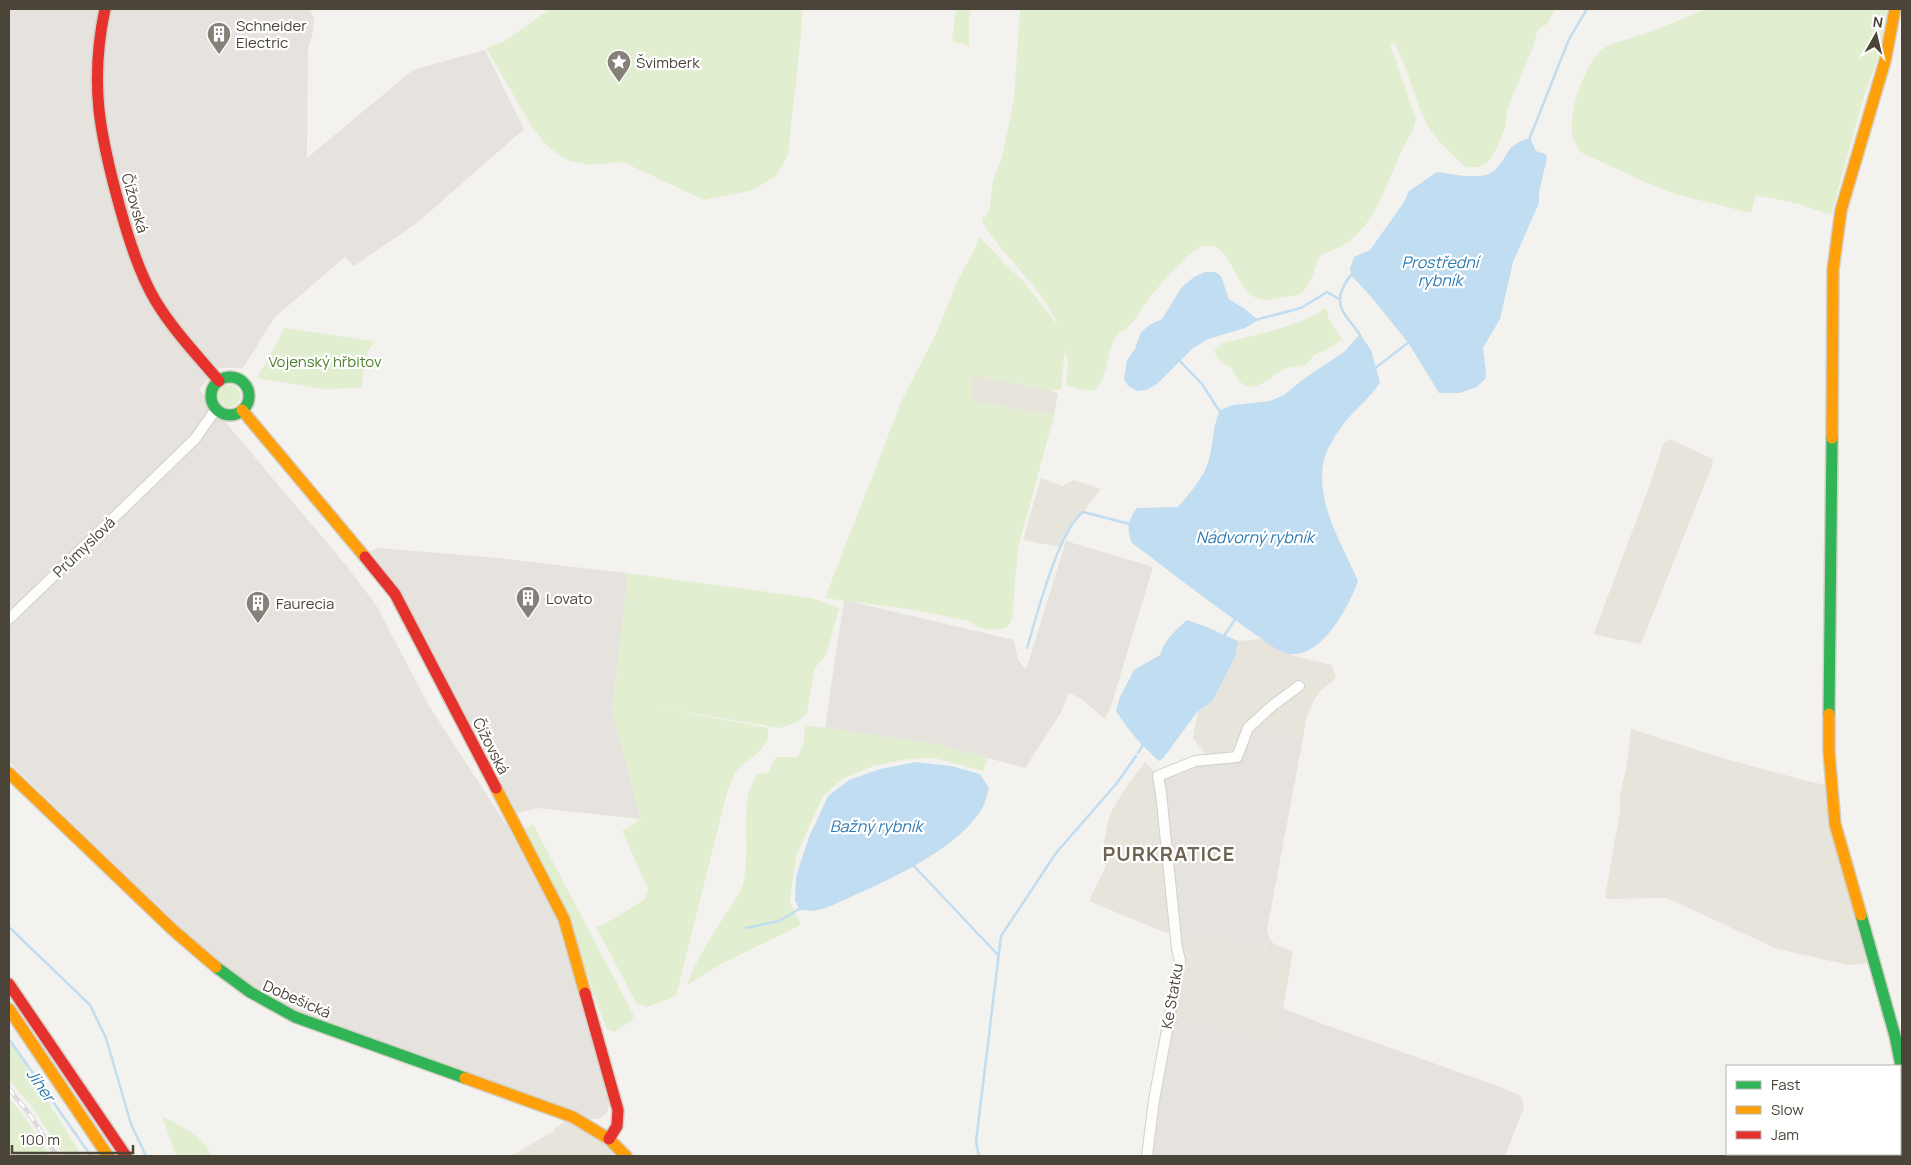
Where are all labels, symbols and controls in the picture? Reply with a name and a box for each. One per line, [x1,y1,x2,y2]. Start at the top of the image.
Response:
north arrow [1851,10,1901,60]
text: N [1872,12,1884,32]
place label: Schneider Electric [236,15,307,53]
building icon: Schneider Electric [206,21,232,55]
place icon: Švimberk [606,49,632,83]
place label: Švimberk [636,52,700,73]
street label: Čížovská [116,171,154,235]
water label: Prostřední rybník [1401,251,1482,291]
park label: Vojenský hřbitov [268,351,382,372]
street label: Průmyslová [48,512,120,582]
water label: Nádvorný rybník [1196,526,1316,548]
building icon: Lovato [515,585,541,619]
place label: Lovato [546,588,592,609]
building icon: Faurecia [245,590,271,624]
place label: Faurecia [276,593,334,614]
street label: Čížovská [468,714,514,778]
water label: Bažný rybník [830,815,924,837]
district label: PURKRATICE [1103,840,1235,867]
street label: Ke Statku [1156,962,1188,1030]
street label: Dobešická [260,975,334,1023]
water label: Jiher [22,1064,62,1108]
legend [1726,1065,1901,1155]
text: Fast [1771,1074,1800,1095]
text: Slow [1771,1099,1804,1120]
scale bar [12,1122,134,1154]
text: Jam [1771,1124,1799,1145]
text: 100 m [20,1129,60,1150]

